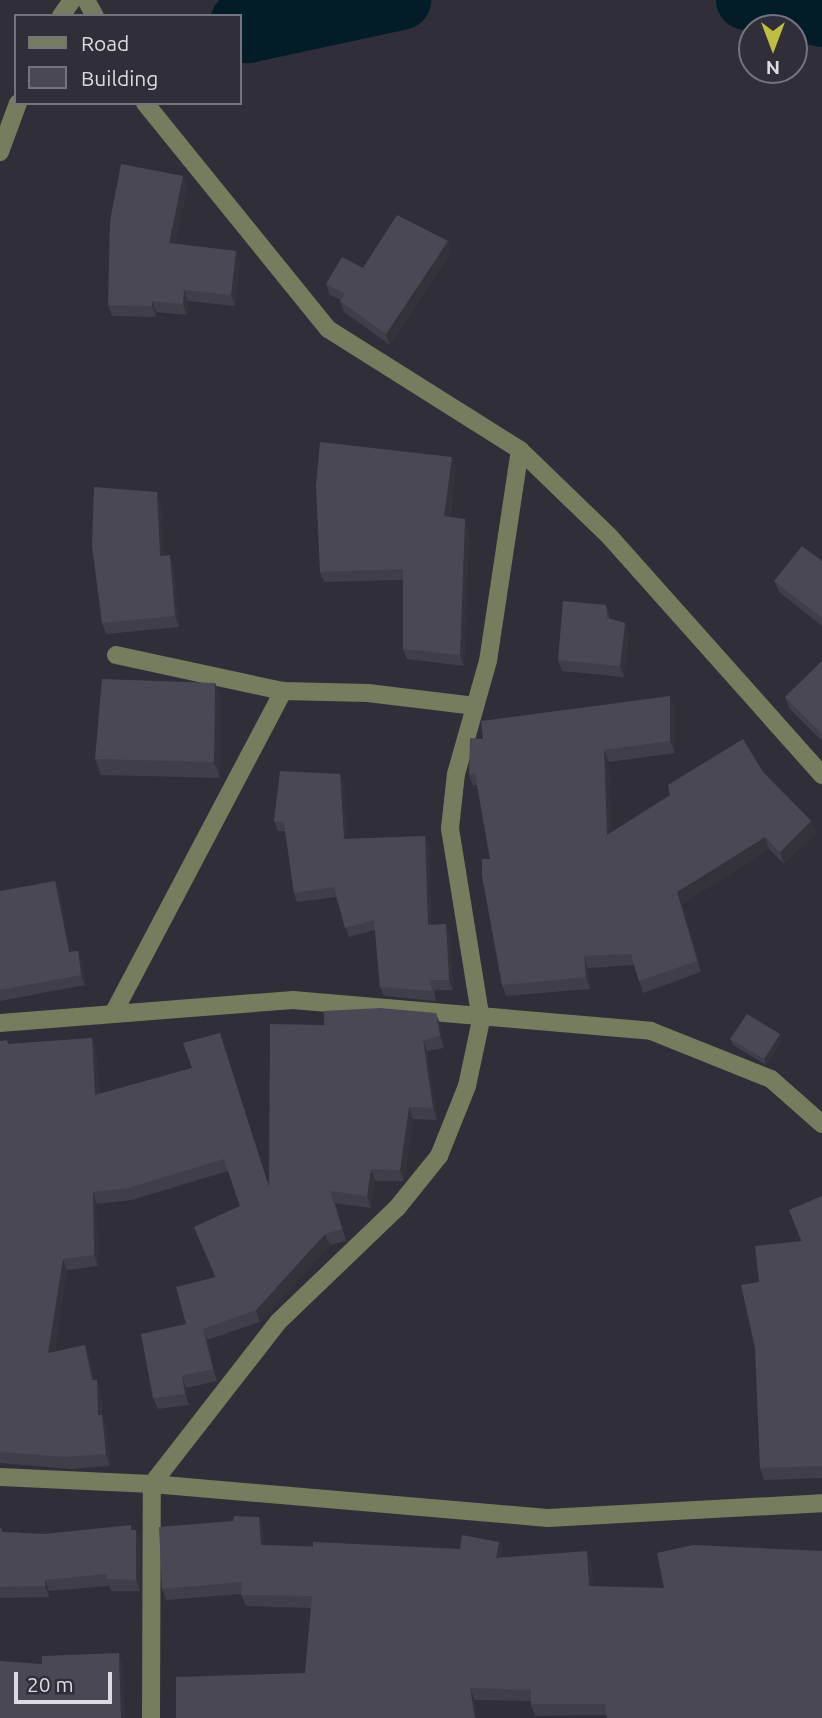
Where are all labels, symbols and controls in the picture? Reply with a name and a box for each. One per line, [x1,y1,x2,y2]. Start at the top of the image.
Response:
legend [14,14,242,105]
north arrow [738,14,808,84]
text: Road [81,31,129,55]
text: N [766,57,780,79]
text: Building [81,66,158,90]
scale bar [18,1658,116,1702]
text: 20 m [27,1672,74,1696]

